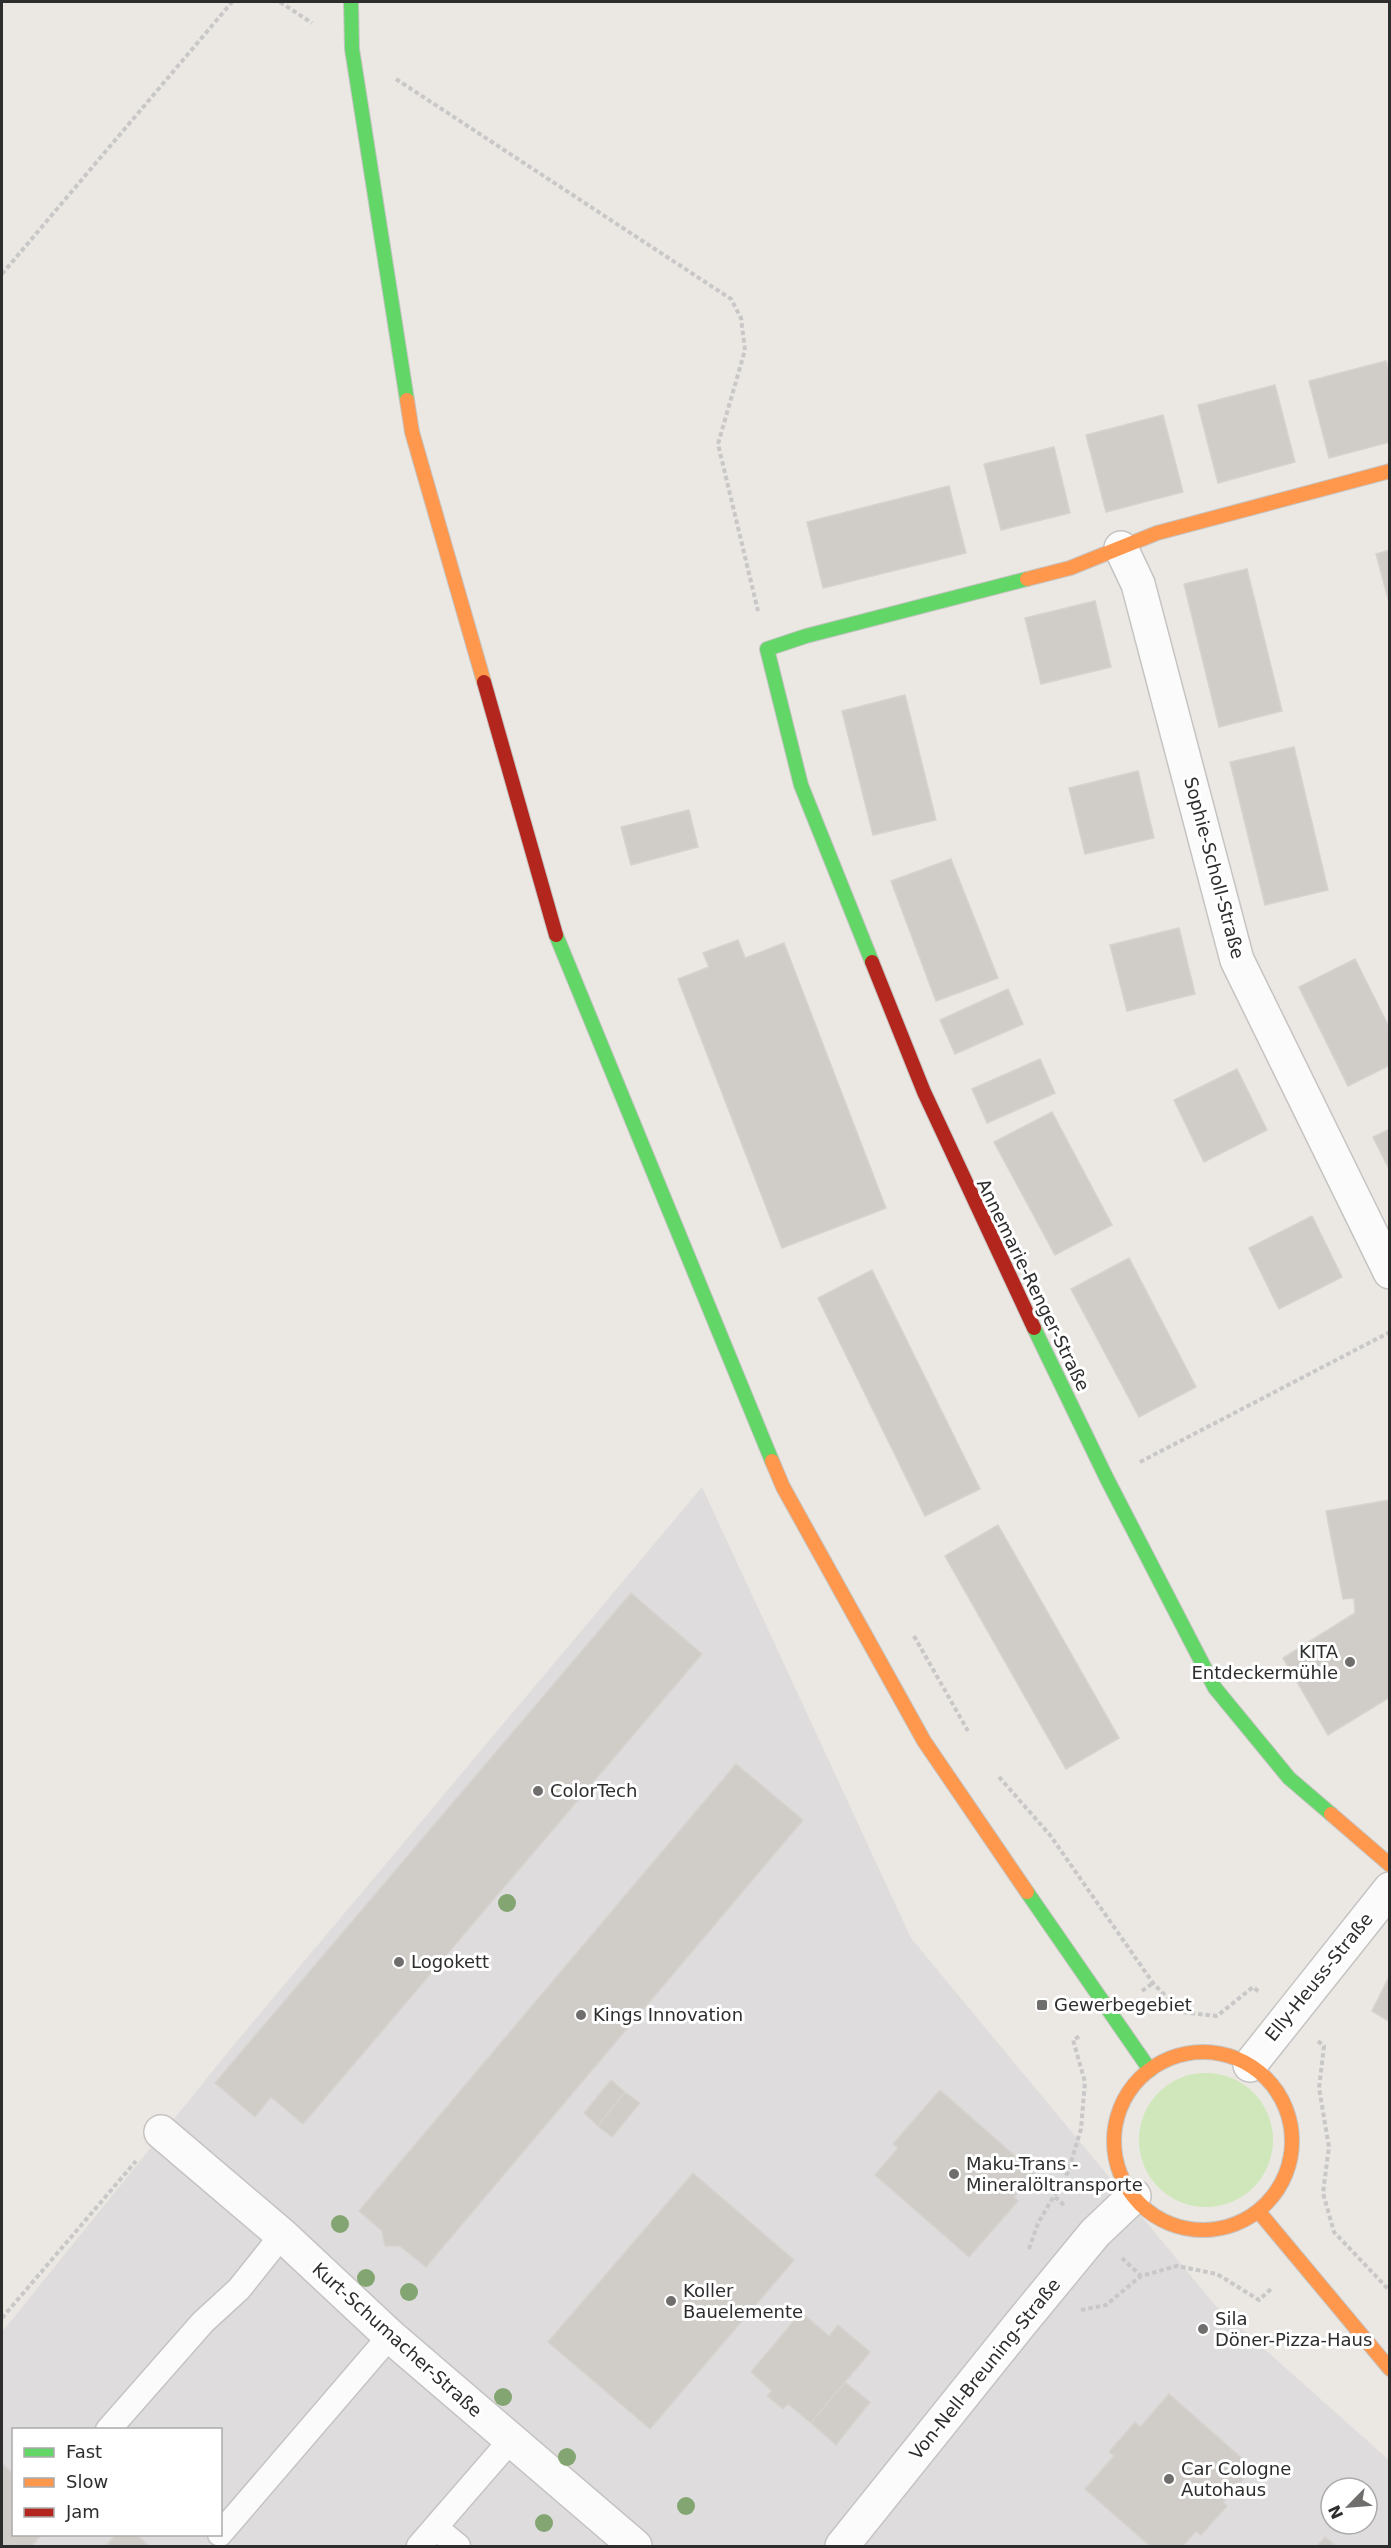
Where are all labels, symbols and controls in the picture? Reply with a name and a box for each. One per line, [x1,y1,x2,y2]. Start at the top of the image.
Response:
street label: Sophie-Scholl-Straße [1180,775,1249,961]
street label: Annemarie-Renger-Straße [973,1175,1094,1394]
place label: KITA Entdeckermühle [1191,1641,1339,1683]
marker: KITA Entdeckermühle [1343,1655,1357,1669]
place label: ColorTech [550,1780,637,1801]
marker: ColorTech [531,1784,545,1798]
street label: Elly-Heuss-Straße [1260,1908,1377,2045]
place label: Logokett [411,1951,489,1972]
marker: Logokett [392,1955,406,1969]
place label: Gewerbegebiet [1054,1994,1192,2015]
marker: Gewerbegebiet [1035,1998,1049,2012]
place label: Kings Innovation [593,2004,743,2025]
marker: Kings Innovation [574,2008,588,2022]
place label: Maku-Trans - Mineralöltransporte [966,2153,1143,2195]
marker: Maku-Trans - Mineralöltransporte [947,2167,961,2181]
street label: Kurt-Schumacher-Straße [308,2258,486,2421]
street label: Von-Nell-Breuning-Straße [905,2274,1064,2464]
place label: Koller Bauelemente [683,2280,803,2322]
marker: Koller Bauelemente [664,2294,678,2308]
place label: Sila Döner-Pizza-Haus [1215,2308,1372,2350]
marker: Sila Döner-Pizza-Haus [1196,2322,1210,2336]
legend [12,2428,222,2536]
text: Fast [66,2441,102,2462]
place label: Car Cologne Autohaus [1181,2458,1291,2500]
text: Slow [66,2471,108,2492]
marker: Car Cologne Autohaus [1162,2472,1176,2486]
north arrow [1319,2476,1379,2536]
text: Jam [65,2501,100,2522]
text: N [1324,2502,1347,2522]

